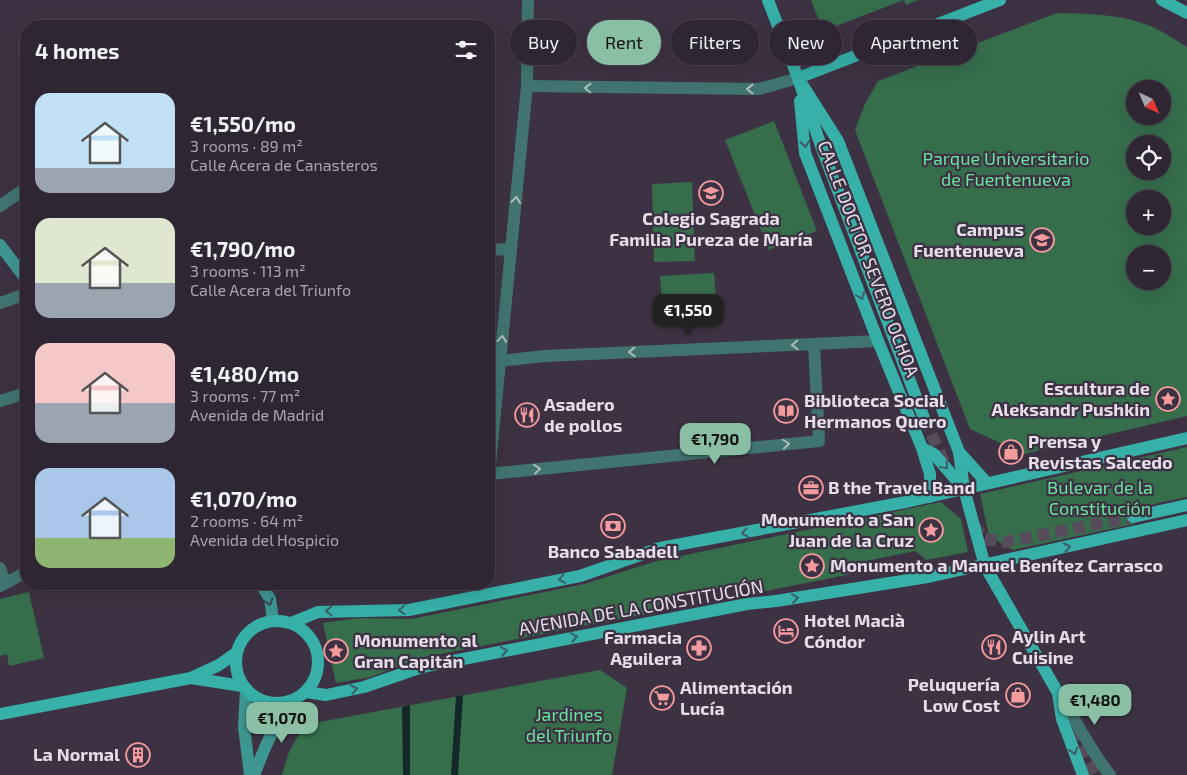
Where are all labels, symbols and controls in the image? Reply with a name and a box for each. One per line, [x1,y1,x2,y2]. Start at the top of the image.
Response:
chip: Buy [510,20,577,65]
chip: Rent [587,20,661,65]
chip: Filters [671,20,759,65]
chip: New [769,20,842,65]
chip: Apartment [852,20,977,65]
icon: filters [452,36,480,64]
text: 4 homes [35,38,119,63]
north arrow [1126,80,1171,125]
map controls [1126,80,1171,290]
one-way arrow [584,83,592,93]
one-way arrow [746,84,754,94]
text: €1,550/mo [190,111,296,136]
icon: home [75,113,135,173]
button: locate [1126,135,1171,180]
text: 3 rooms · 89 m² [190,136,303,155]
street label: CALLE DOCTOR SEVERO OCHOA [814,137,925,381]
one-way arrow [799,140,810,148]
park label: Parque Universitario de Fuentenueva [922,147,1090,190]
text: Calle Acera de Canasteros [190,155,378,174]
school or university icon: Colegio Sagrada Familia Pureza de María [698,180,724,206]
button: + [1126,190,1171,235]
one-way arrow [510,196,521,204]
place label: Colegio Sagrada Familia Pureza de María [609,207,813,250]
place label: Campus Fuentenueva [913,218,1024,261]
school or university icon: Campus Fuentenueva [1029,227,1055,253]
text: €1,790/mo [190,236,296,261]
icon: home [75,238,135,298]
button: − [1126,245,1171,290]
text: 3 rooms · 113 m² [190,261,306,280]
text: Calle Acera del Triunfo [190,280,351,299]
one-way arrow [855,291,865,300]
pin: €1,550 [647,294,729,336]
text: €1,550 [664,300,712,319]
one-way arrow [496,335,507,343]
one-way arrow [791,339,799,350]
one-way arrow [628,346,636,357]
text: €1,480/mo [190,361,299,386]
icon: home [75,363,135,423]
place label: Escultura de Aleksandr Pushkin [992,377,1150,420]
text: 3 rooms · 77 m² [190,386,301,405]
place icon: Escultura de Aleksandr Pushkin [1155,386,1181,412]
place label: Biblioteca Social Hermanos Quero [804,389,947,432]
place label: Asadero de pollos [544,393,622,436]
library icon: Biblioteca Social Hermanos Quero [773,398,799,424]
restaurant icon: Asadero de pollos [514,402,540,428]
text: Avenida de Madrid [190,405,324,424]
pin: €1,790 [674,422,756,465]
text: €1,790 [691,429,739,448]
place label: Prensa y Revistas Salcedo [1028,430,1173,473]
one-way arrow [782,439,790,450]
shop icon: Prensa y Revistas Salcedo [998,439,1024,465]
one-way arrow [939,461,948,470]
one-way arrow [534,464,542,475]
office icon: B the Travel Band [798,475,824,501]
place label: B the Travel Band [828,476,975,498]
park label: Bulevar de la Constitución [1047,476,1153,519]
text: €1,070/mo [190,486,297,511]
icon: home [75,488,135,548]
place label: Monumento a San Juan de la Cruz [761,508,914,551]
text: 2 rooms · 64 m² [190,511,303,530]
bank icon: Banco Sabadell [600,513,626,539]
place icon: Monumento a San Juan de la Cruz [918,517,944,543]
one-way arrow [740,527,749,537]
text: Avenida del Hospicio [190,530,339,549]
place label: Banco Sabadell [548,540,678,562]
one-way arrow [1063,542,1071,553]
place icon: Monumento a Manuel Benítez Carrasco [799,553,825,579]
place label: Monumento a Manuel Benítez Carrasco [830,554,1163,576]
one-way arrow [558,574,566,584]
street label: AVENIDA DE LA CONSTITUCIÓN [517,575,765,639]
one-way arrow [791,593,799,604]
one-way arrow [264,597,274,605]
one-way arrow [398,604,406,615]
one-way arrow [324,606,332,617]
place label: Hotel Macià Cóndor [804,609,905,652]
hotel icon: Hotel Macià Cóndor [773,618,799,644]
place label: Aylin Art Cuisine [1012,625,1086,668]
place label: Farmacia Aguilera [604,626,682,669]
place label: Monumento al Gran Capitán [354,629,478,672]
one-way arrow [569,632,578,643]
restaurant icon: Aylin Art Cuisine [981,634,1007,660]
pharmacy icon: Farmacia Aguilera [686,635,712,661]
place icon: Monumento al Gran Capitán [323,638,349,664]
one-way arrow [500,646,508,656]
place label: Peluquería Low Cost [908,673,1001,716]
place label: Alimentación Lucía [680,676,793,719]
shop icon: Peluquería Low Cost [1005,682,1031,708]
pin: €1,480 [1054,684,1136,726]
one-way arrow [350,685,359,695]
supermarket icon: Alimentación Lucía [649,685,675,711]
text: €1,480 [1069,690,1121,709]
pin: €1,070 [241,702,323,744]
park label: Jardines del Triunfo [526,703,612,746]
text: €1,070 [257,708,307,727]
building icon: La Normal [125,742,151,768]
place label: La Normal [33,743,120,765]
one-way arrow [1068,746,1078,755]

